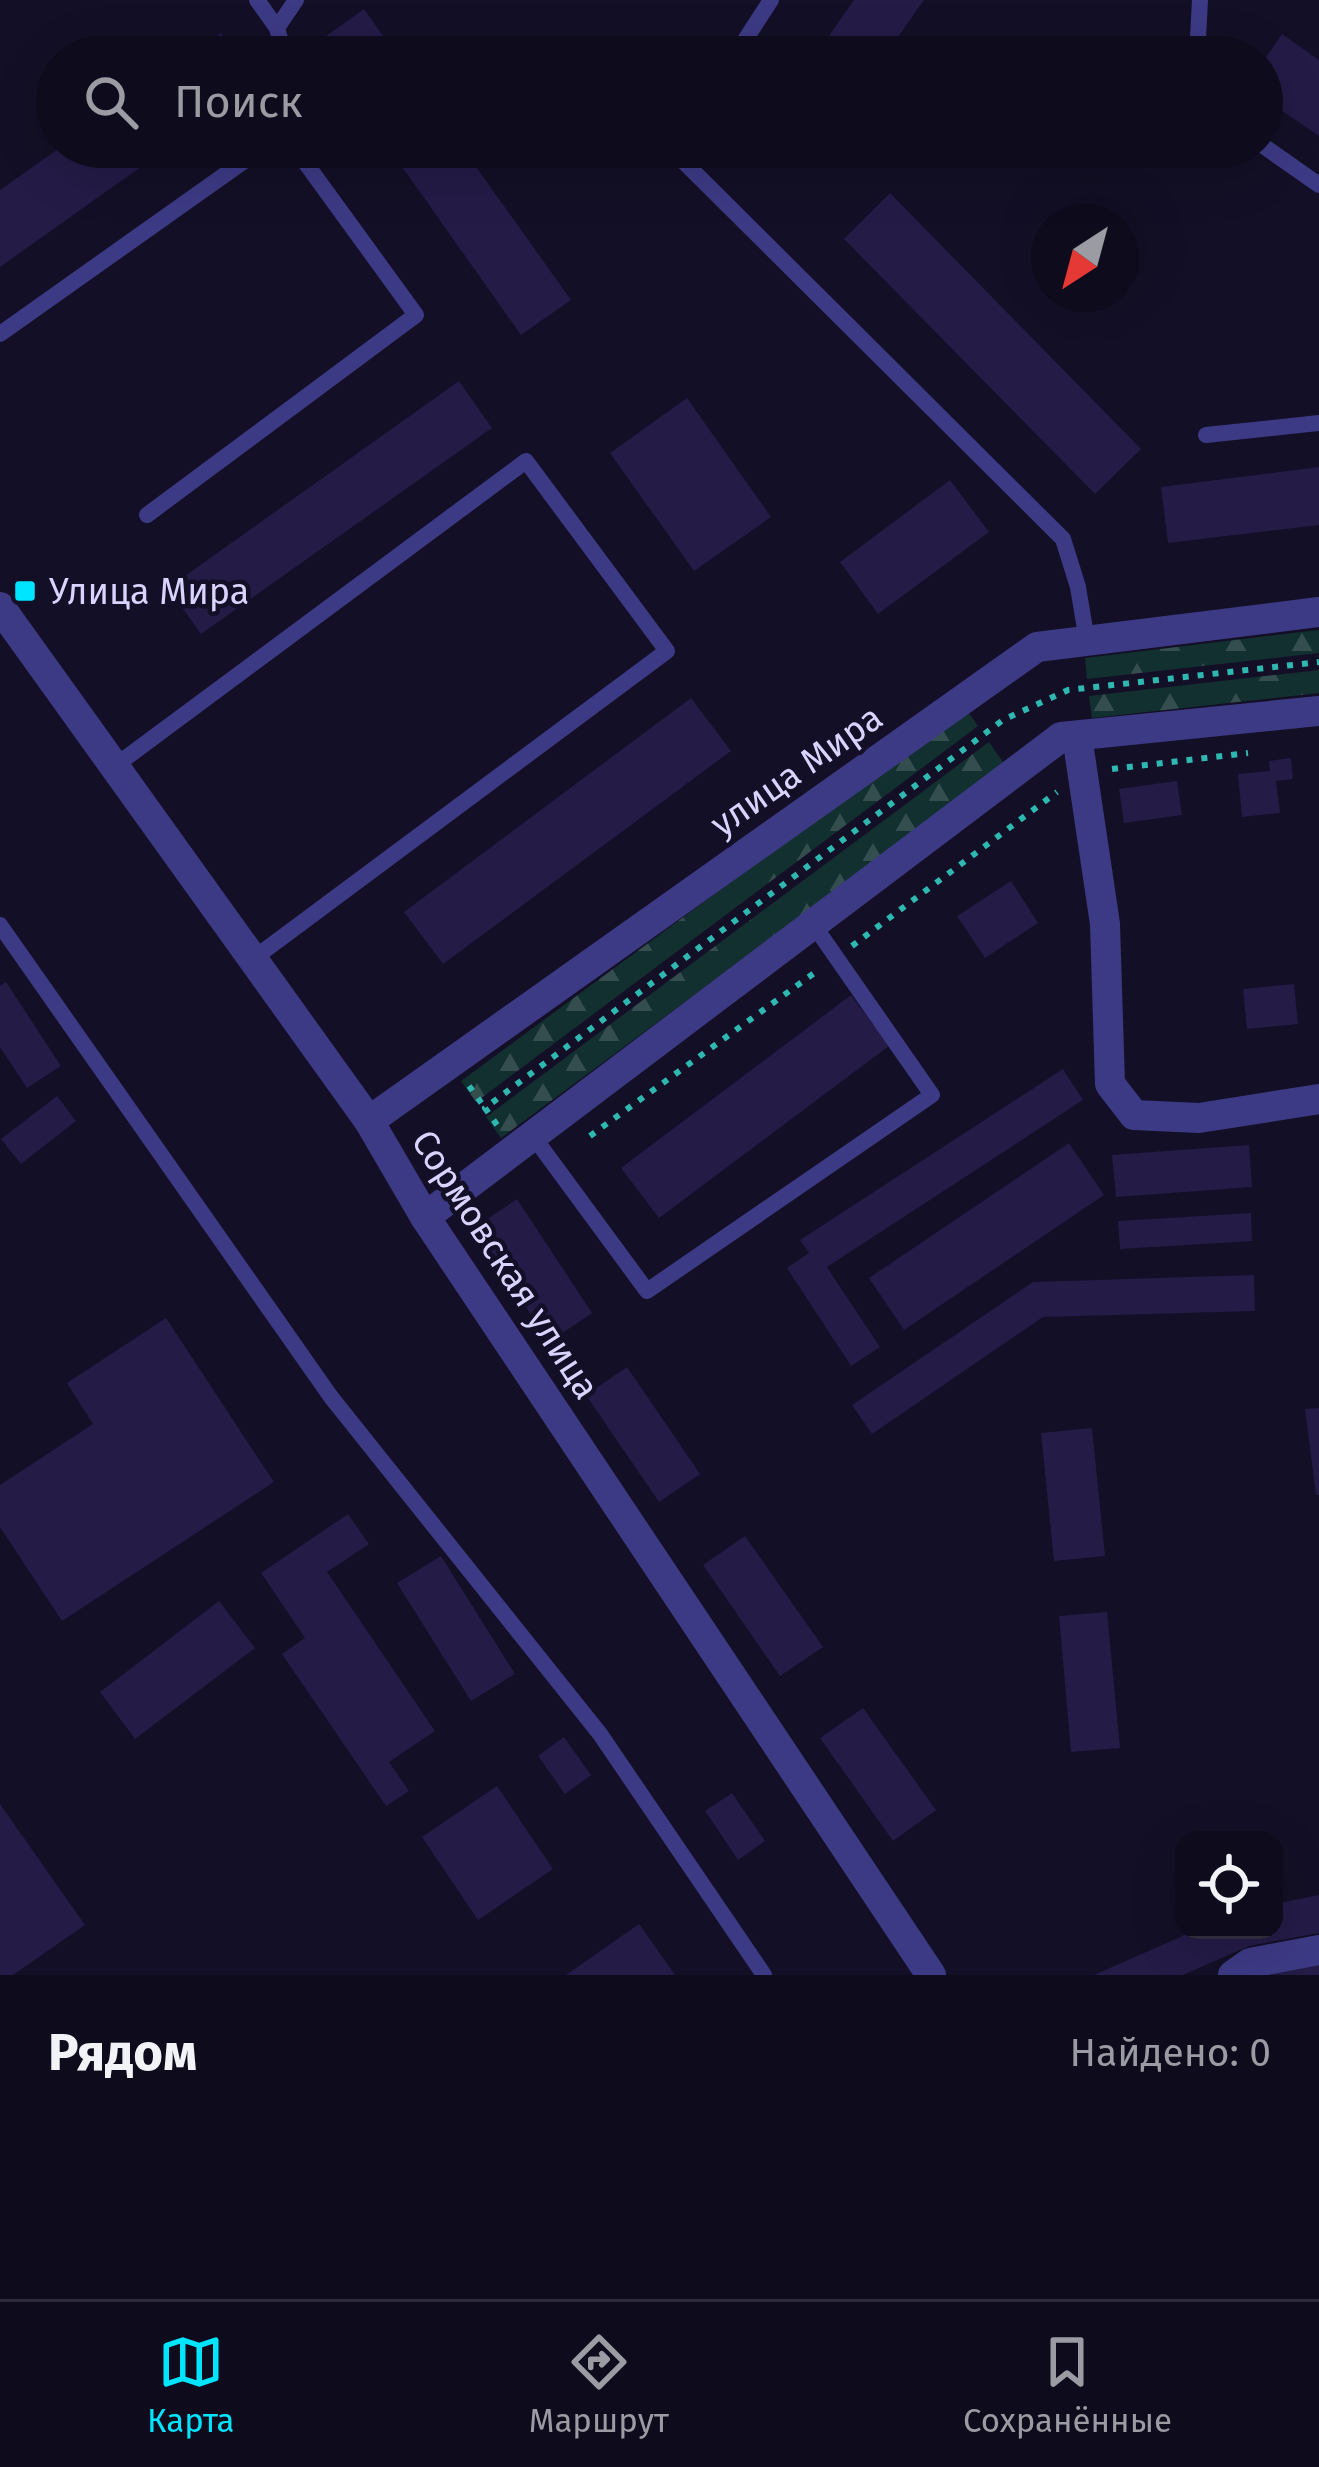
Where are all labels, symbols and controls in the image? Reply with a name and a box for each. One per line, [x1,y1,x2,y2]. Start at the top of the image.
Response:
search box [36,36,1283,168]
icon: search [78,69,144,135]
text: Поиск [174,75,303,129]
north arrow [1031,204,1139,312]
place label: Улица Мира [49,570,249,614]
marker: Улица Мира [12,578,38,604]
street label: улица Мира [702,695,891,846]
street label: Сормовская улица [402,1122,609,1407]
map controls [1175,1831,1283,1939]
button: locate [1175,1831,1283,1939]
text: Рядом [48,2022,197,2084]
text: Найдено: 0 [1070,2030,1271,2076]
tab: Карта [147,2329,235,2441]
tab: Маршрут [529,2329,669,2441]
tab: Сохранённые [963,2329,1172,2441]

